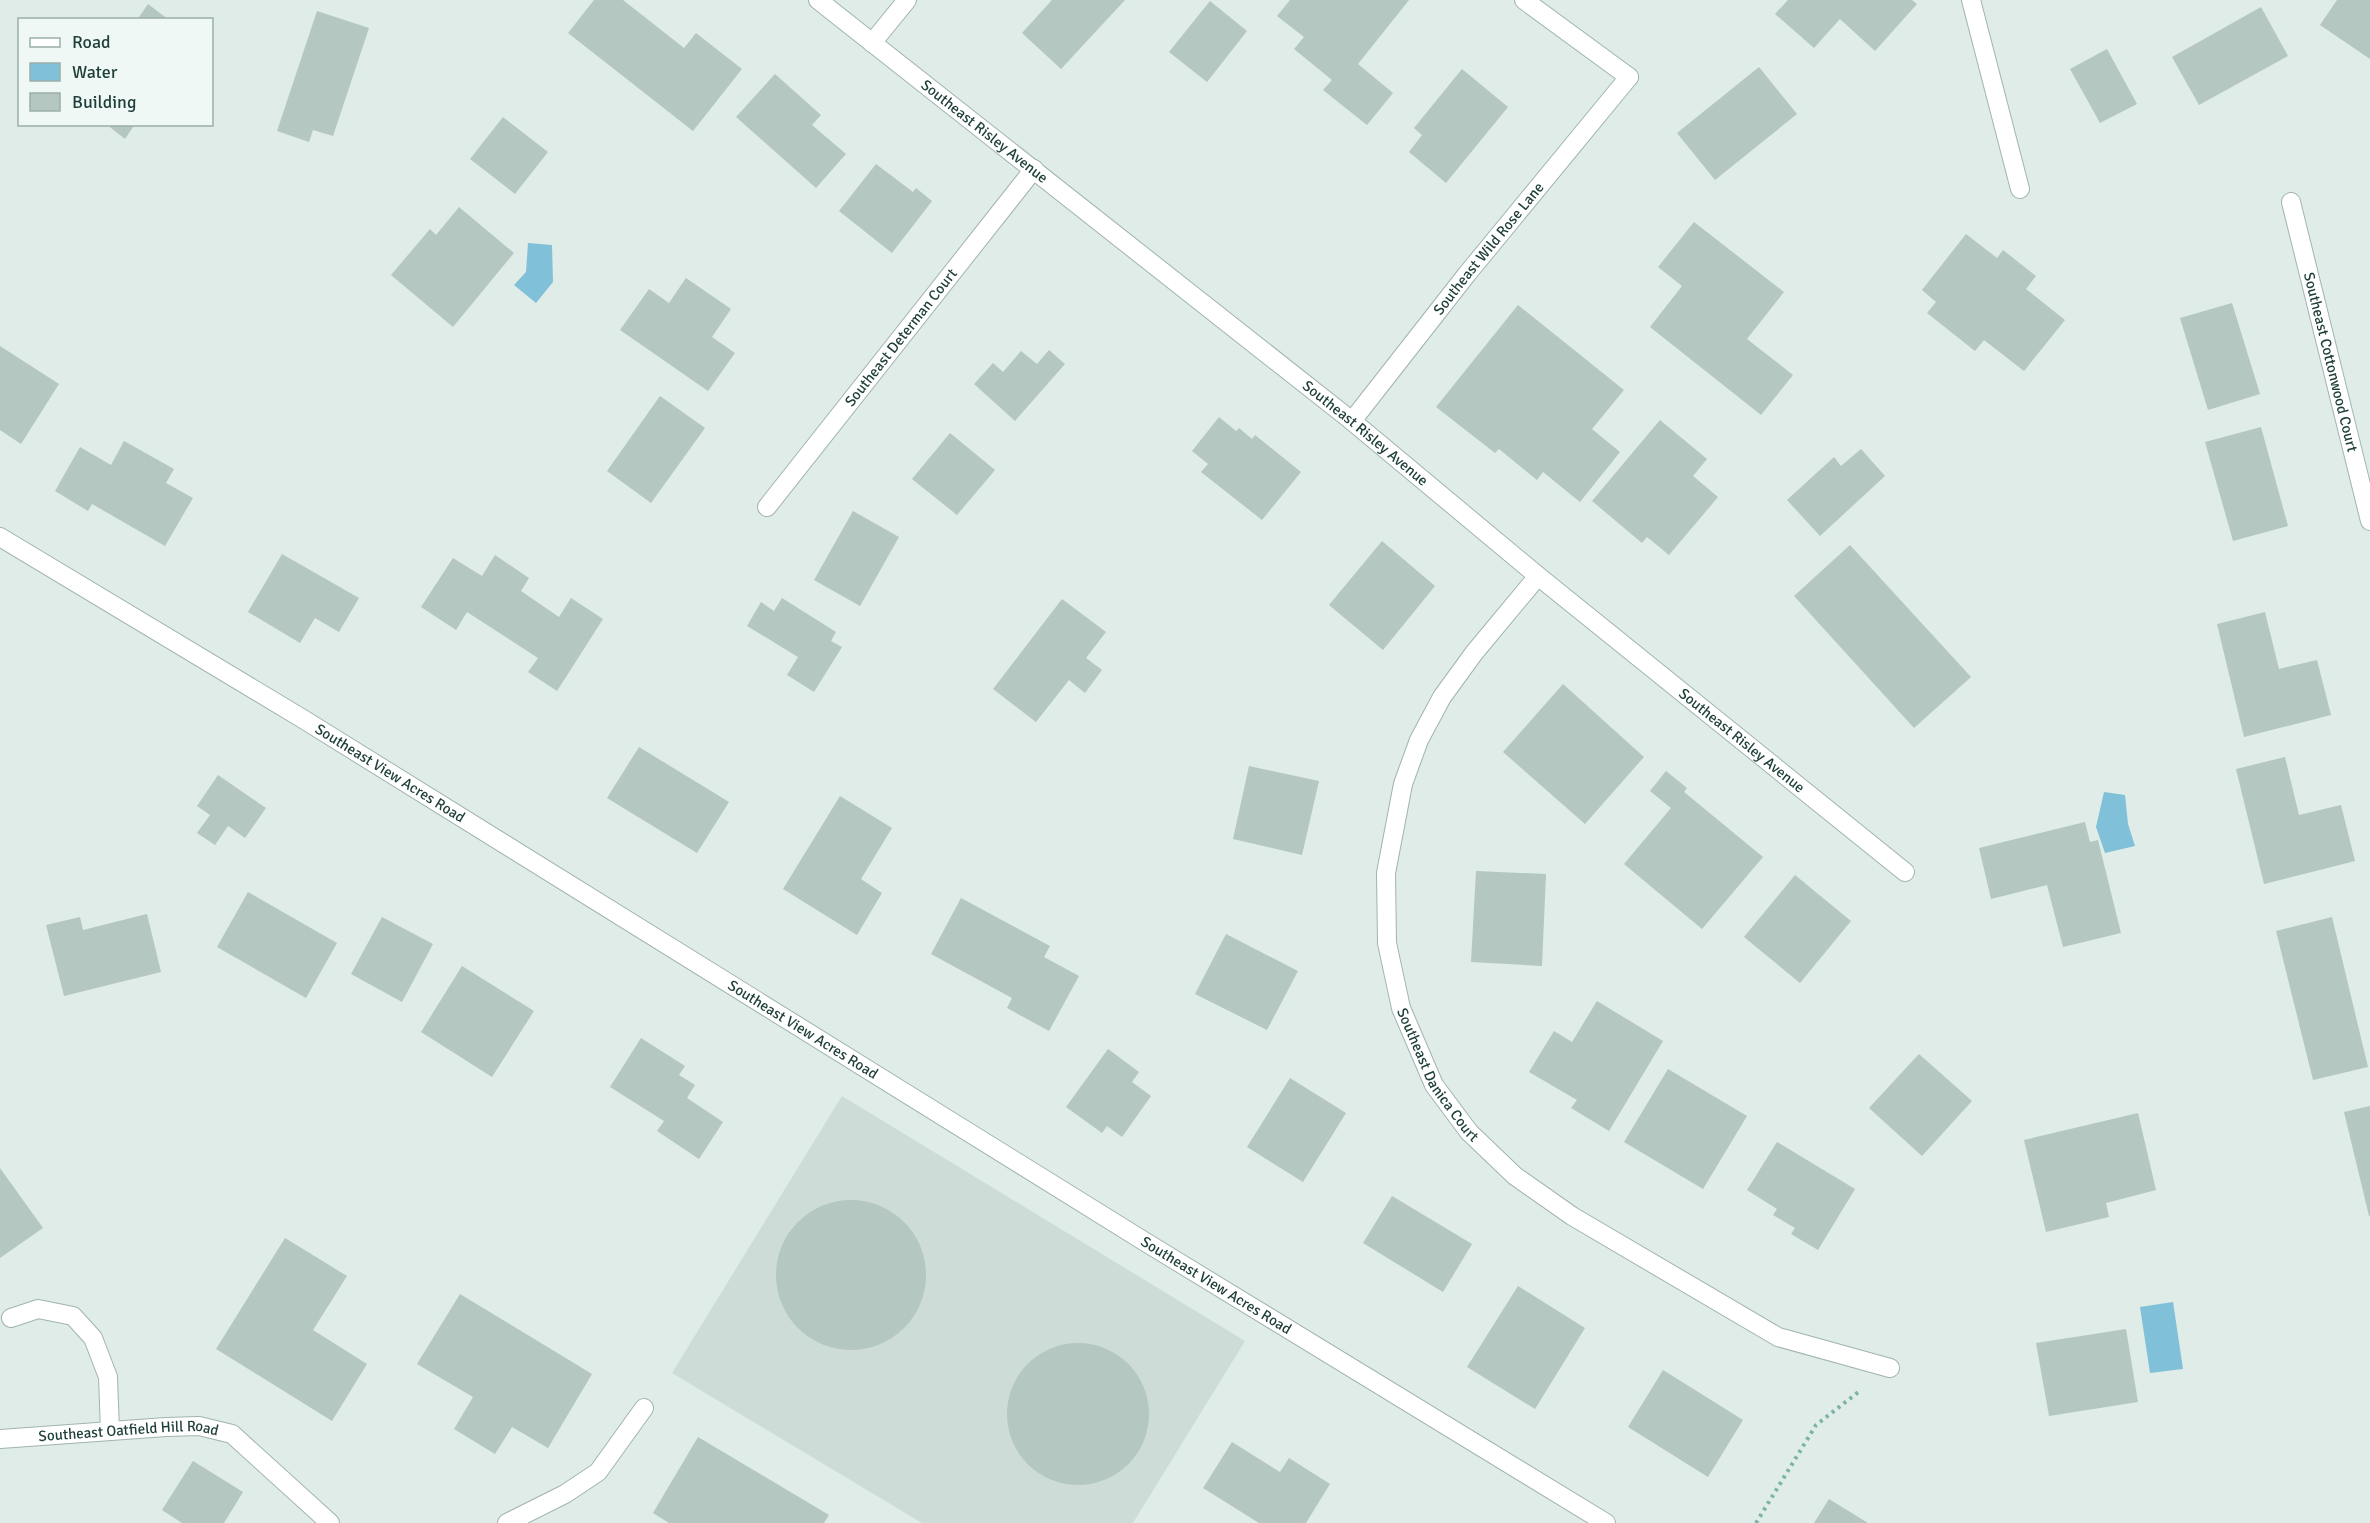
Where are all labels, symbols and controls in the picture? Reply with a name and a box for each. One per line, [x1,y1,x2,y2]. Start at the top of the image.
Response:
legend [18,18,213,126]
text: Road [72,31,111,53]
text: Water [72,61,118,83]
street label: Southeast Risley Avenue [917,76,1052,187]
text: Building [72,91,136,113]
street label: Southeast Wild Rose Lane [1429,179,1548,318]
street label: Southeast Determan Court [841,265,961,410]
street label: Southeast Cottonwood Court [2300,270,2362,454]
street label: Southeast Risley Avenue [1299,377,1432,490]
street label: Southeast Risley Avenue [1675,684,1808,797]
street label: Southeast View Acres Road [312,720,468,826]
street label: Southeast View Acres Road [725,976,881,1083]
street label: Southeast Danica Court [1393,1005,1483,1146]
street label: Southeast View Acres Road [1138,1232,1295,1338]
street label: Southeast Oatfield Hill Road [38,1416,221,1445]

